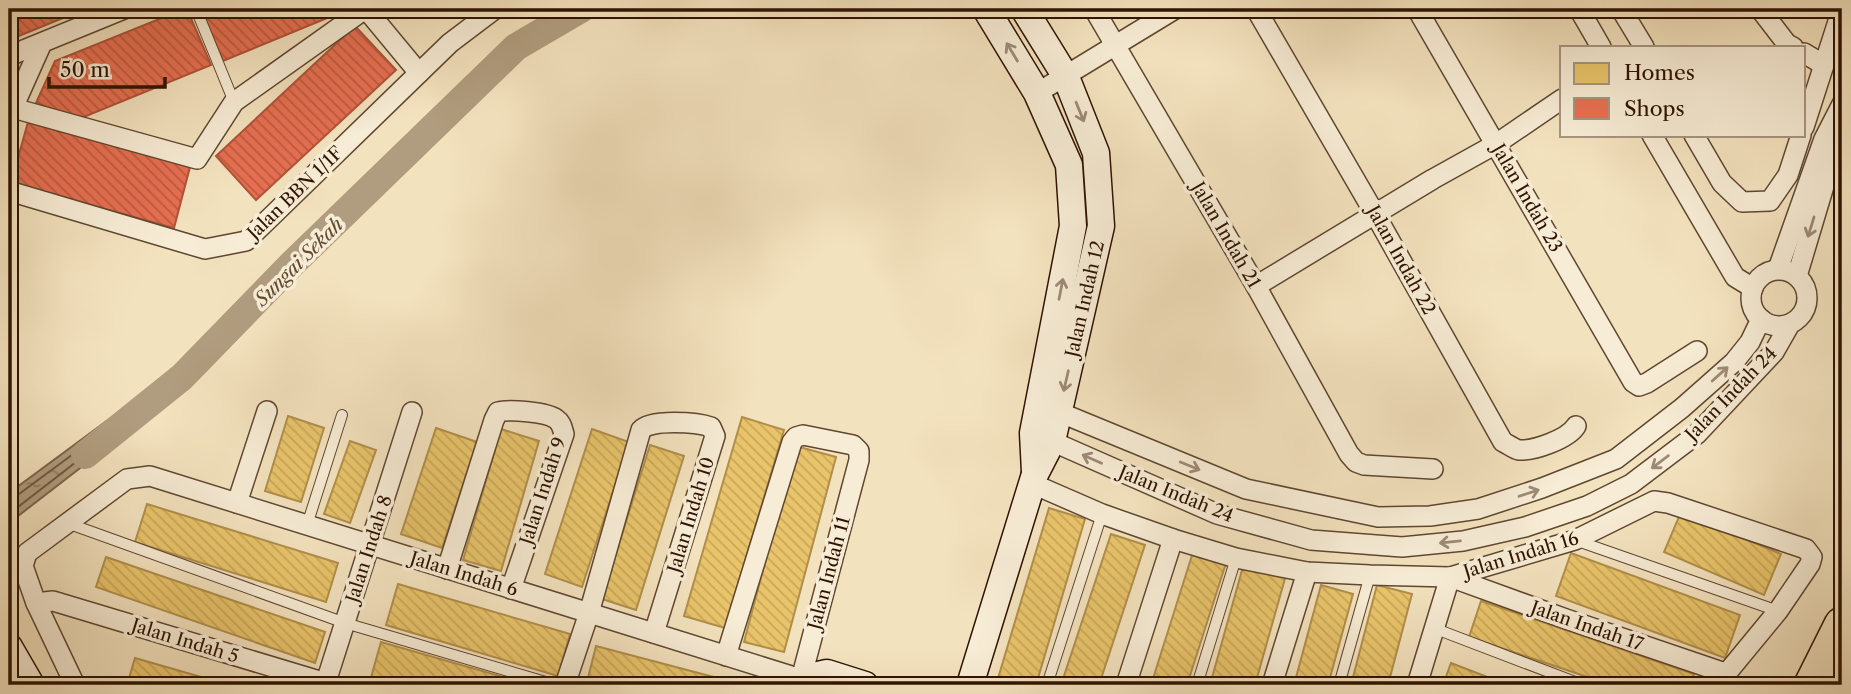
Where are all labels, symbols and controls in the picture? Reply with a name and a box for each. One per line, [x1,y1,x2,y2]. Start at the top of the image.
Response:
one-way arrow [1005,42,1019,62]
scale bar [49,46,164,90]
legend [1560,46,1806,136]
text: 50 m [60,57,110,82]
text: Homes [1624,60,1695,85]
text: Shops [1624,96,1685,121]
one-way arrow [1074,100,1087,122]
street label: Jalan Indah 23 [1486,137,1567,256]
street label: Jalan BBN 1/1F [240,142,348,246]
street label: Jalan Indah 21 [1185,175,1265,292]
street label: Jalan Indah 22 [1360,199,1440,319]
water label: Sungai Sekah [249,213,348,312]
one-way arrow [1804,216,1817,238]
street label: Jalan Indah 12 [1060,239,1109,362]
one-way arrow [1055,278,1069,301]
street label: Jalan Indah 24 [1679,343,1781,448]
one-way arrow [1711,366,1729,382]
one-way arrow [1059,369,1072,392]
street label: Jalan Indah 9 [514,435,571,550]
one-way arrow [1082,452,1103,465]
street label: Jalan Indah 10 [662,454,719,579]
one-way arrow [1651,454,1670,469]
street label: Jalan Indah 24 [1113,460,1237,527]
one-way arrow [1179,460,1200,473]
one-way arrow [1518,485,1540,498]
street label: Jalan Indah 8 [340,492,397,608]
street label: Jalan Indah 11 [803,514,855,635]
street label: Jalan Indah 16 [1458,527,1581,584]
one-way arrow [1440,536,1462,549]
street label: Jalan Indah 6 [405,546,521,601]
street label: Jalan Indah 17 [1525,595,1646,656]
street label: Jalan Indah 5 [126,613,241,668]

